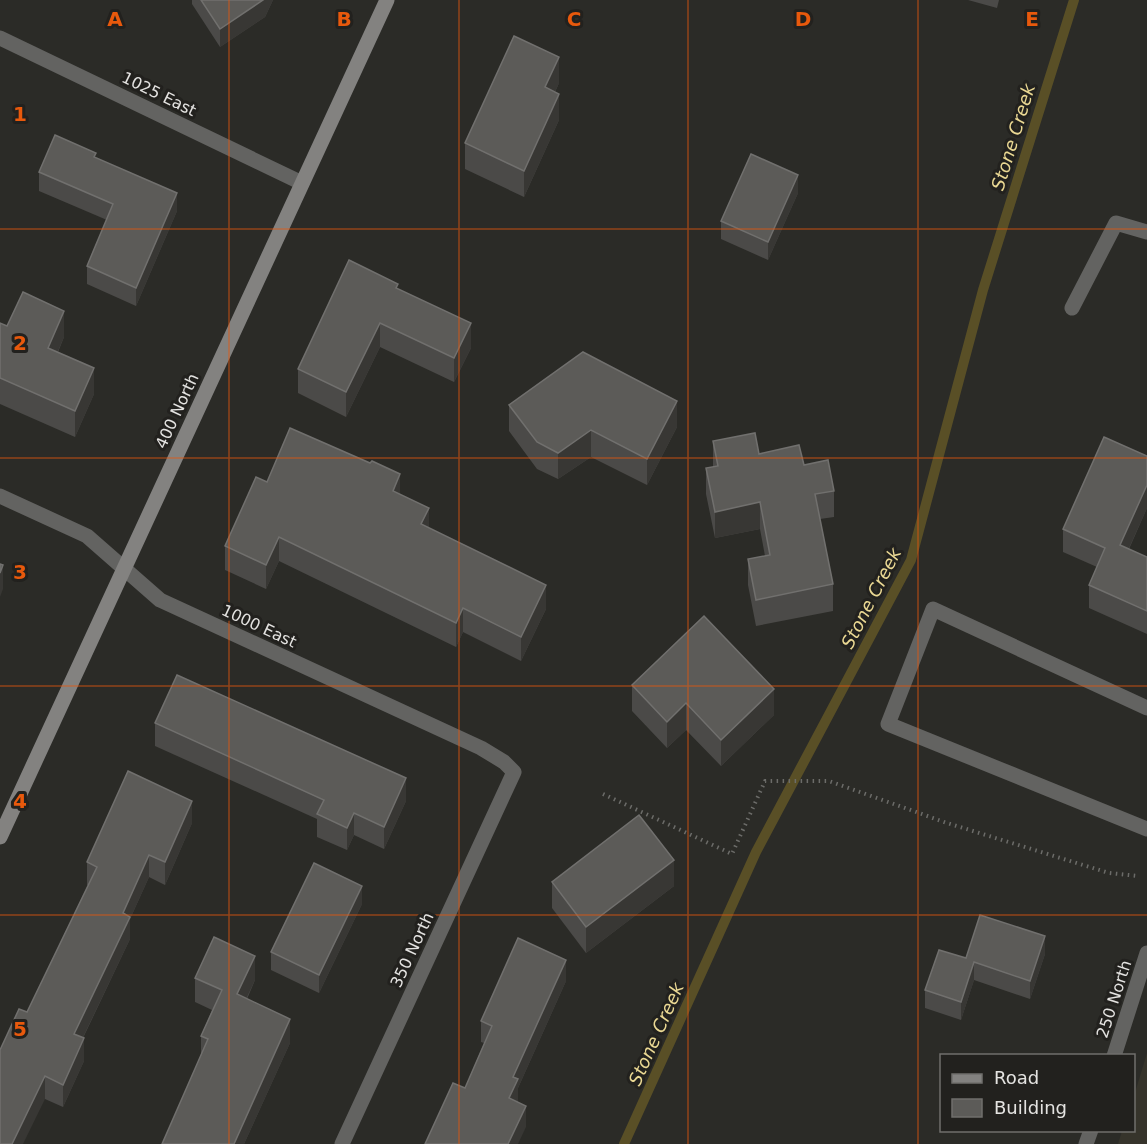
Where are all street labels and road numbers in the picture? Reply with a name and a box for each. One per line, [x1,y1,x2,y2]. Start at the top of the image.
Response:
street label: 1025 East [119,68,199,120]
street label: 400 North [151,371,203,451]
street label: 1000 East [219,600,299,652]
street label: 350 North [386,910,438,990]
street label: 250 North [1093,958,1135,1040]

